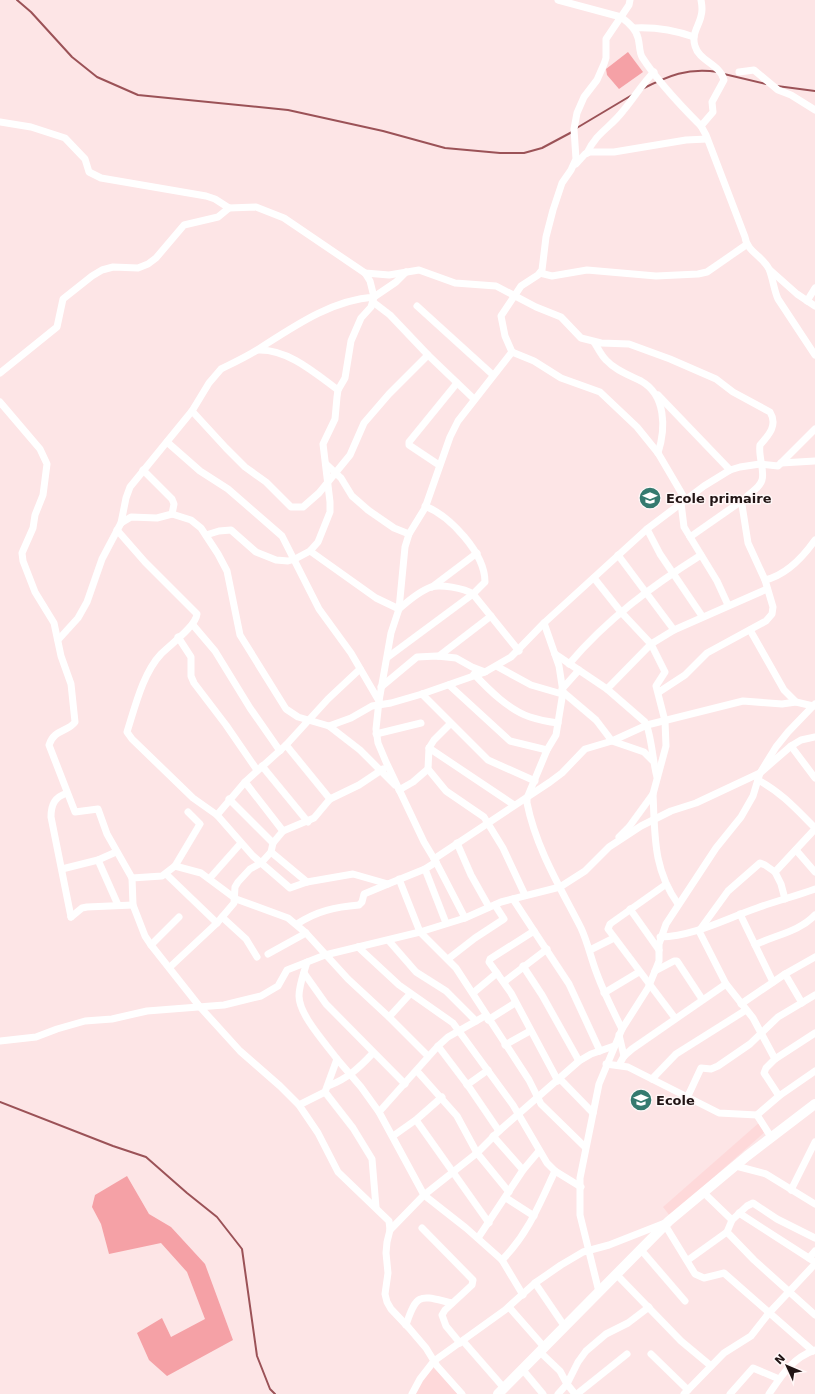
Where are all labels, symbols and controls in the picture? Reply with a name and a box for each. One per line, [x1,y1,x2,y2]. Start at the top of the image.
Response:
school or university icon: Ecole primaire [637,485,663,511]
place label: Ecole primaire [666,491,772,506]
school or university icon: Ecole [628,1087,654,1113]
place label: Ecole [656,1093,695,1108]
north arrow [767,1346,807,1386]
text: N [772,1352,788,1367]

